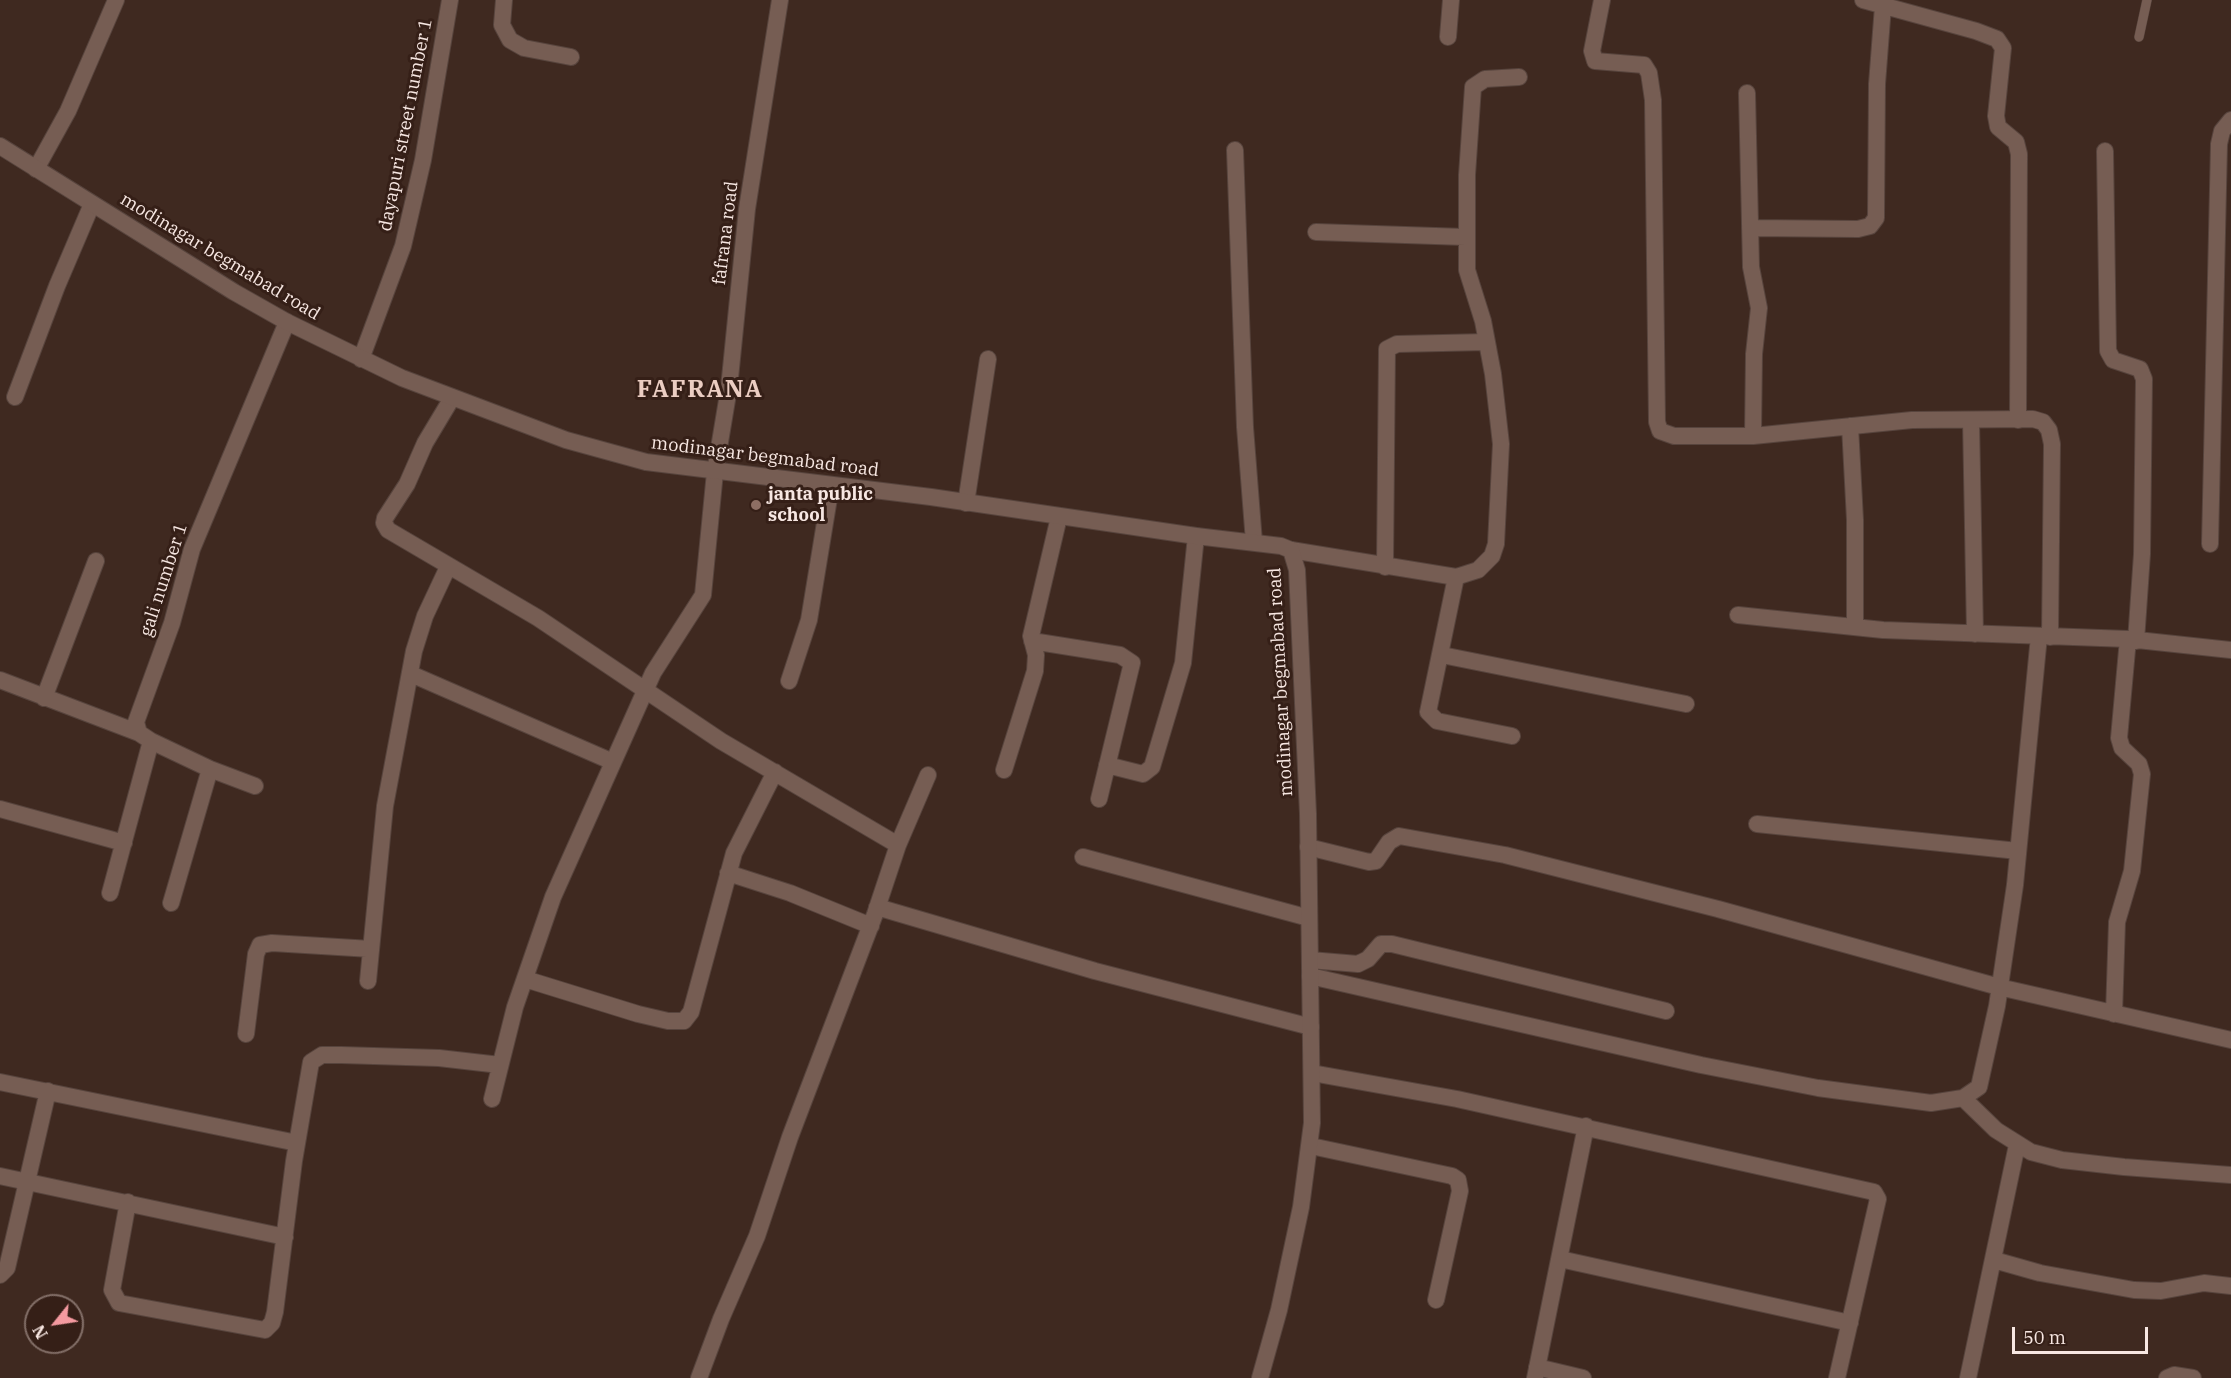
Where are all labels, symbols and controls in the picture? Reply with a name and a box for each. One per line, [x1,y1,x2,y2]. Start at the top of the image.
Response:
street label: dayapuri street number 1 [375,17,437,233]
street label: fafrana road [709,180,743,286]
street label: modinagar begmabad road [116,189,324,325]
district label: FAFRANA [637,376,763,404]
street label: modinagar begmabad road [650,432,880,482]
place label: janta public school [768,484,873,526]
marker: janta public school [749,498,763,512]
street label: gali number 1 [135,520,193,640]
street label: modinagar begmabad road [1264,567,1298,797]
north arrow [24,1294,84,1354]
scale bar [2015,1315,2152,1353]
text: N [28,1322,52,1342]
text: 50 m [2023,1326,2066,1349]

